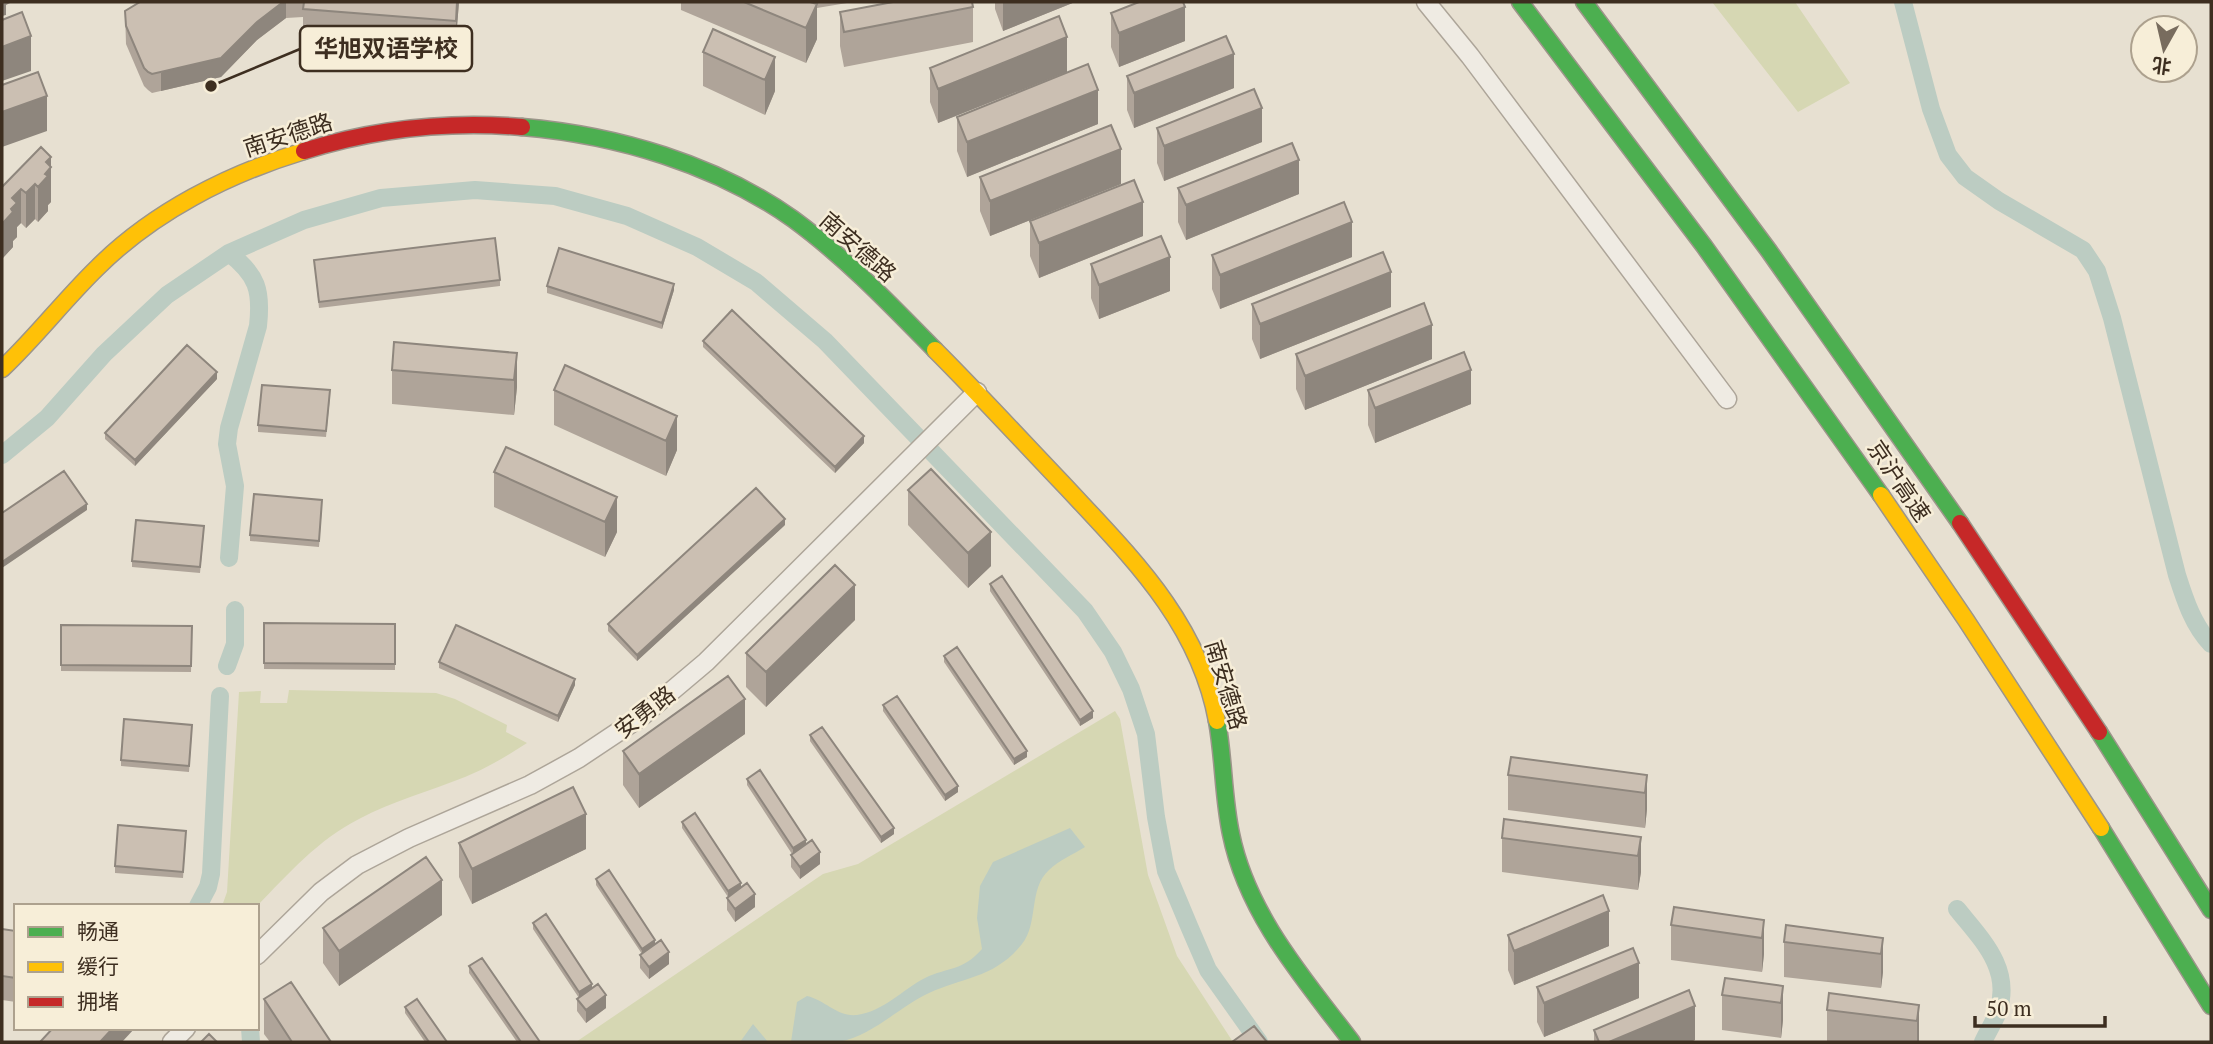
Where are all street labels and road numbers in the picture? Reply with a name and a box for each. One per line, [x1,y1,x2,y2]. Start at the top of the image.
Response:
street label: 南安德路 [239,106,336,163]
street label: 南安德路 [813,205,903,288]
street label: 京沪高速 [1861,434,1938,528]
street label: 南安德路 [1198,636,1255,733]
street label: 安勇路 [608,678,681,745]

